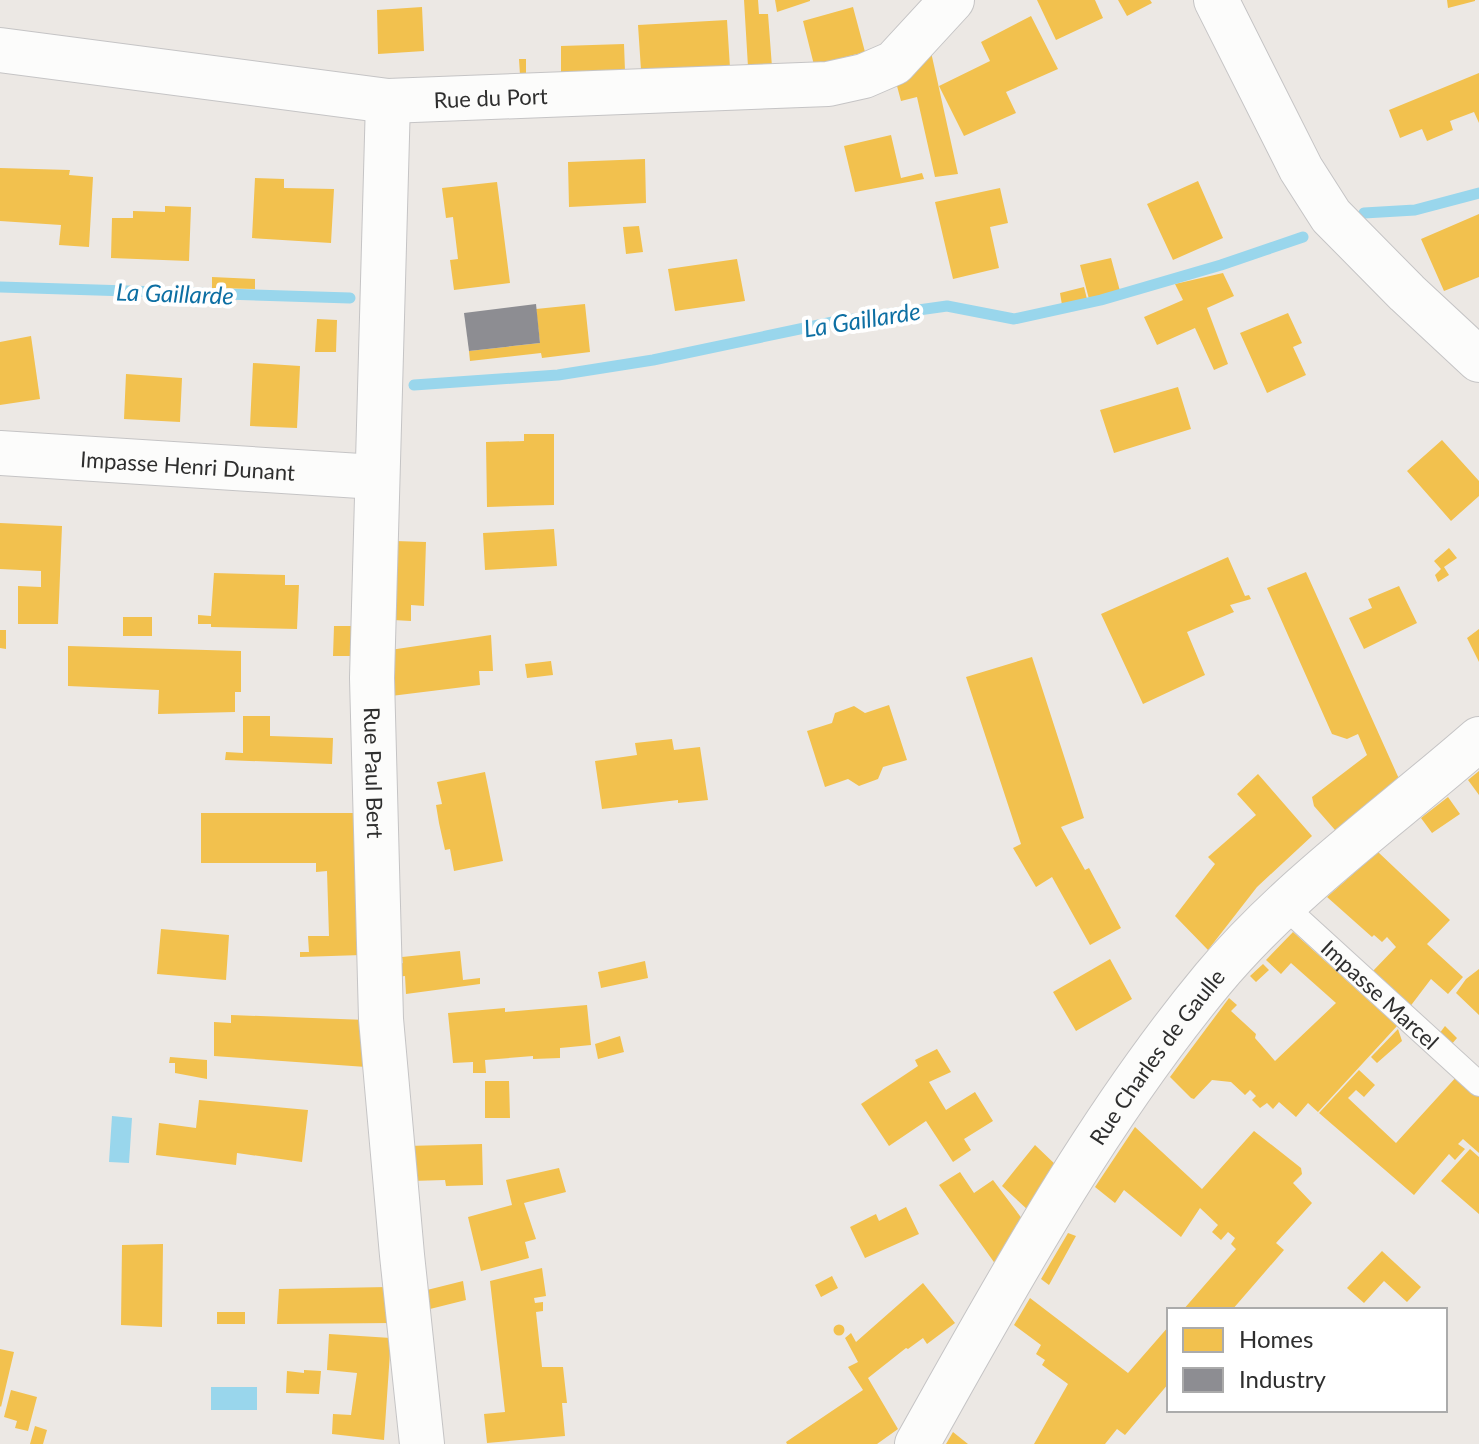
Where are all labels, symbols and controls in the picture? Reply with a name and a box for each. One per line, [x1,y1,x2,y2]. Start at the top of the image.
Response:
street label: Rue du Port [433,81,548,113]
water label: La Gaillarde [116,276,234,310]
water label: La Gaillarde [802,295,922,343]
street label: Impasse Henri Dunant [79,445,296,485]
street label: Rue Paul Bert [359,707,390,839]
street label: Impasse Marcel [1316,934,1445,1054]
street label: Rue Charles de Gaulle [1083,963,1230,1149]
legend [1167,1308,1447,1412]
text: Homes [1239,1324,1313,1353]
text: Industry [1239,1364,1326,1393]

